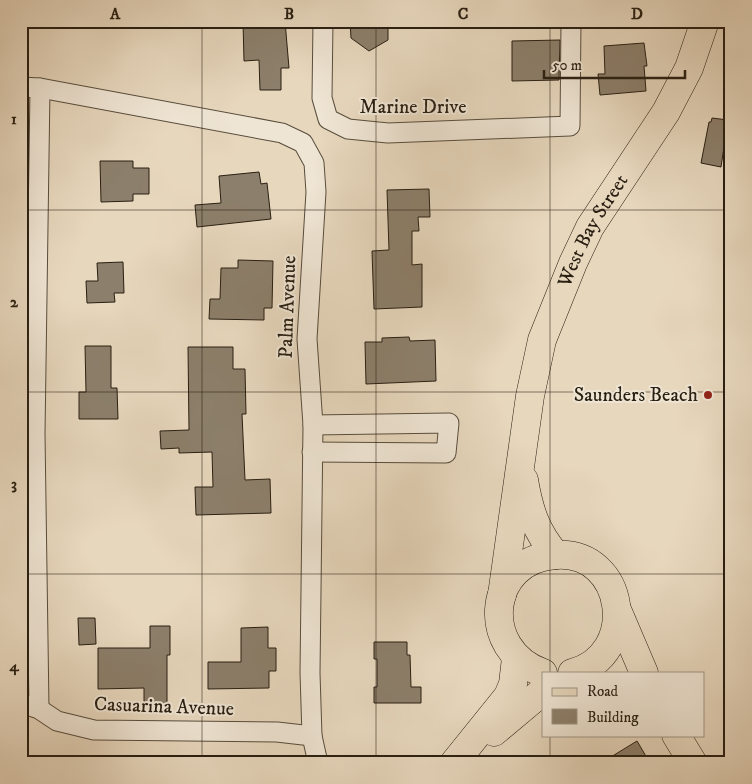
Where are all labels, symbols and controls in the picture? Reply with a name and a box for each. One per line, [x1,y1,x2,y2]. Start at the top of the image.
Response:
text: A [109,4,121,24]
text: B [284,4,294,24]
text: C [458,4,468,24]
text: D [631,4,643,24]
scale bar [544,48,686,80]
text: 50 m [552,56,582,75]
street label: Marine Drive [360,95,466,120]
text: 1 [11,109,17,129]
street label: West Bay Street [552,170,634,292]
street label: Palm Avenue [274,255,302,359]
text: 2 [10,292,19,312]
place label: Saunders Beach [574,383,699,408]
marker: Saunders Beach [702,389,714,401]
text: 3 [11,474,17,494]
text: 4 [8,656,19,676]
legend [542,672,704,736]
text: Road [587,682,619,701]
street label: Casuarina Avenue [94,692,234,722]
text: Building [587,708,639,727]

